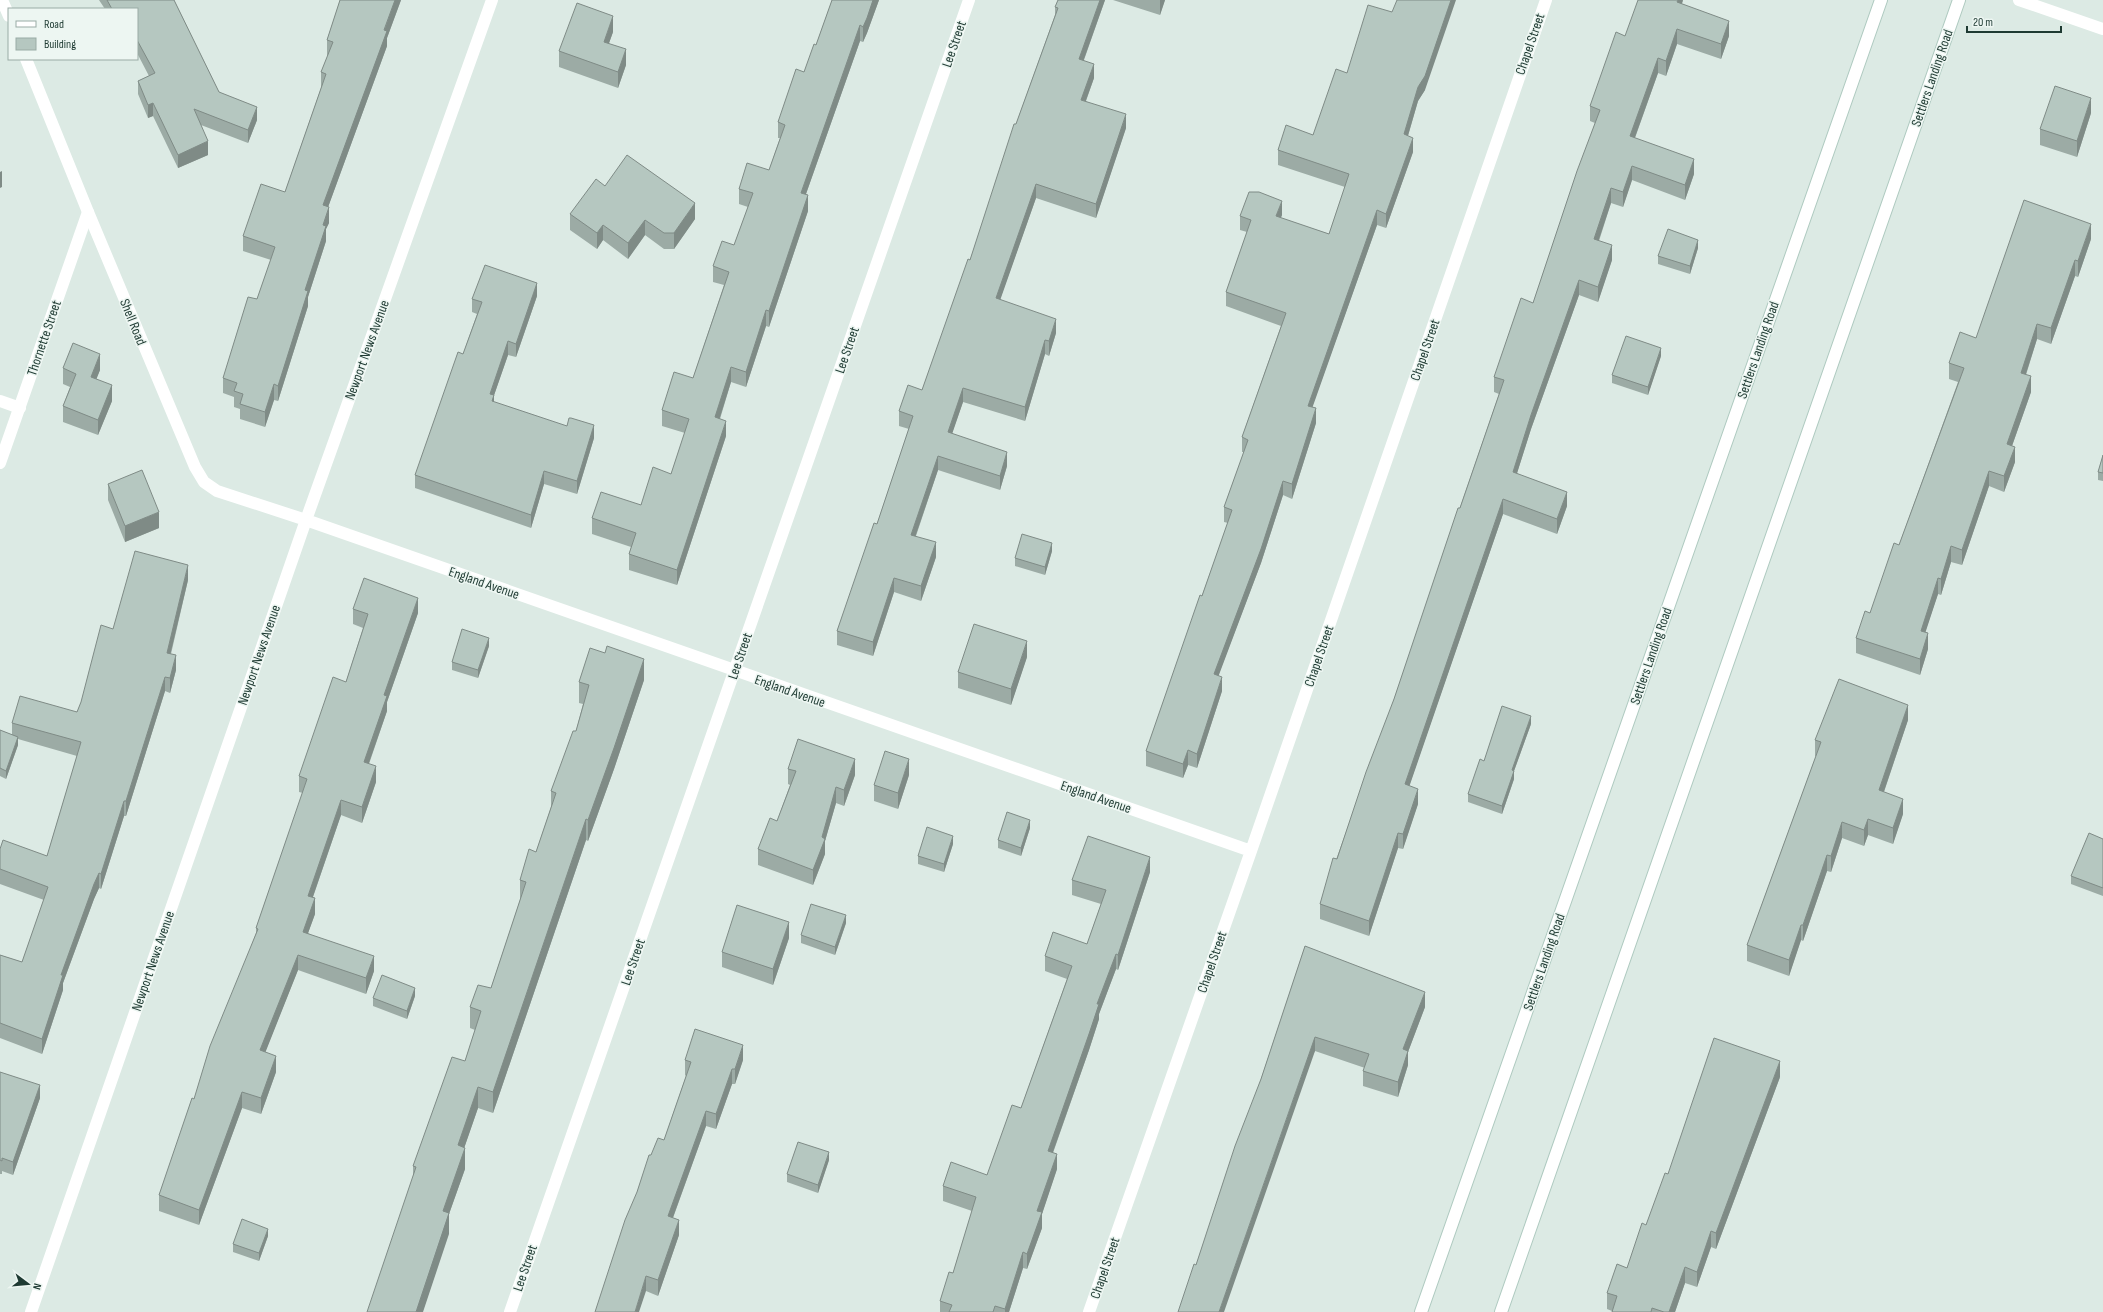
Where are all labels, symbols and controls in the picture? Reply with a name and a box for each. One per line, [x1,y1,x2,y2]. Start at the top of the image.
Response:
legend [8,8,138,60]
scale bar [1967,8,2061,34]
street label: Chapel Street [1512,11,1548,77]
text: 20 m [1973,15,1993,30]
text: Road [44,17,64,32]
street label: Lee Street [938,19,970,69]
street label: Settlers Landing Road [1907,27,1957,129]
text: Building [44,37,76,52]
street label: Shell Road [116,296,150,348]
street label: Thornette Street [23,298,65,378]
street label: Newport News Avenue [341,298,393,402]
street label: Settlers Landing Road [1733,299,1783,401]
street label: Chapel Street [1407,317,1443,383]
street label: Lee Street [831,325,863,375]
street label: England Avenue [446,563,522,603]
street label: Newport News Avenue [234,603,284,707]
street label: Settlers Landing Road [1626,605,1676,707]
street label: Chapel Street [1301,623,1337,689]
street label: Lee Street [724,631,756,681]
street label: England Avenue [752,671,828,711]
street label: England Avenue [1058,777,1134,817]
street label: Newport News Avenue [128,909,178,1013]
street label: Settlers Landing Road [1519,911,1569,1013]
street label: Chapel Street [1194,929,1230,995]
street label: Lee Street [617,937,649,987]
street label: Chapel Street [1087,1235,1123,1301]
street label: Lee Street [509,1243,541,1293]
north arrow [8,1264,48,1304]
text: N [30,1282,44,1291]

